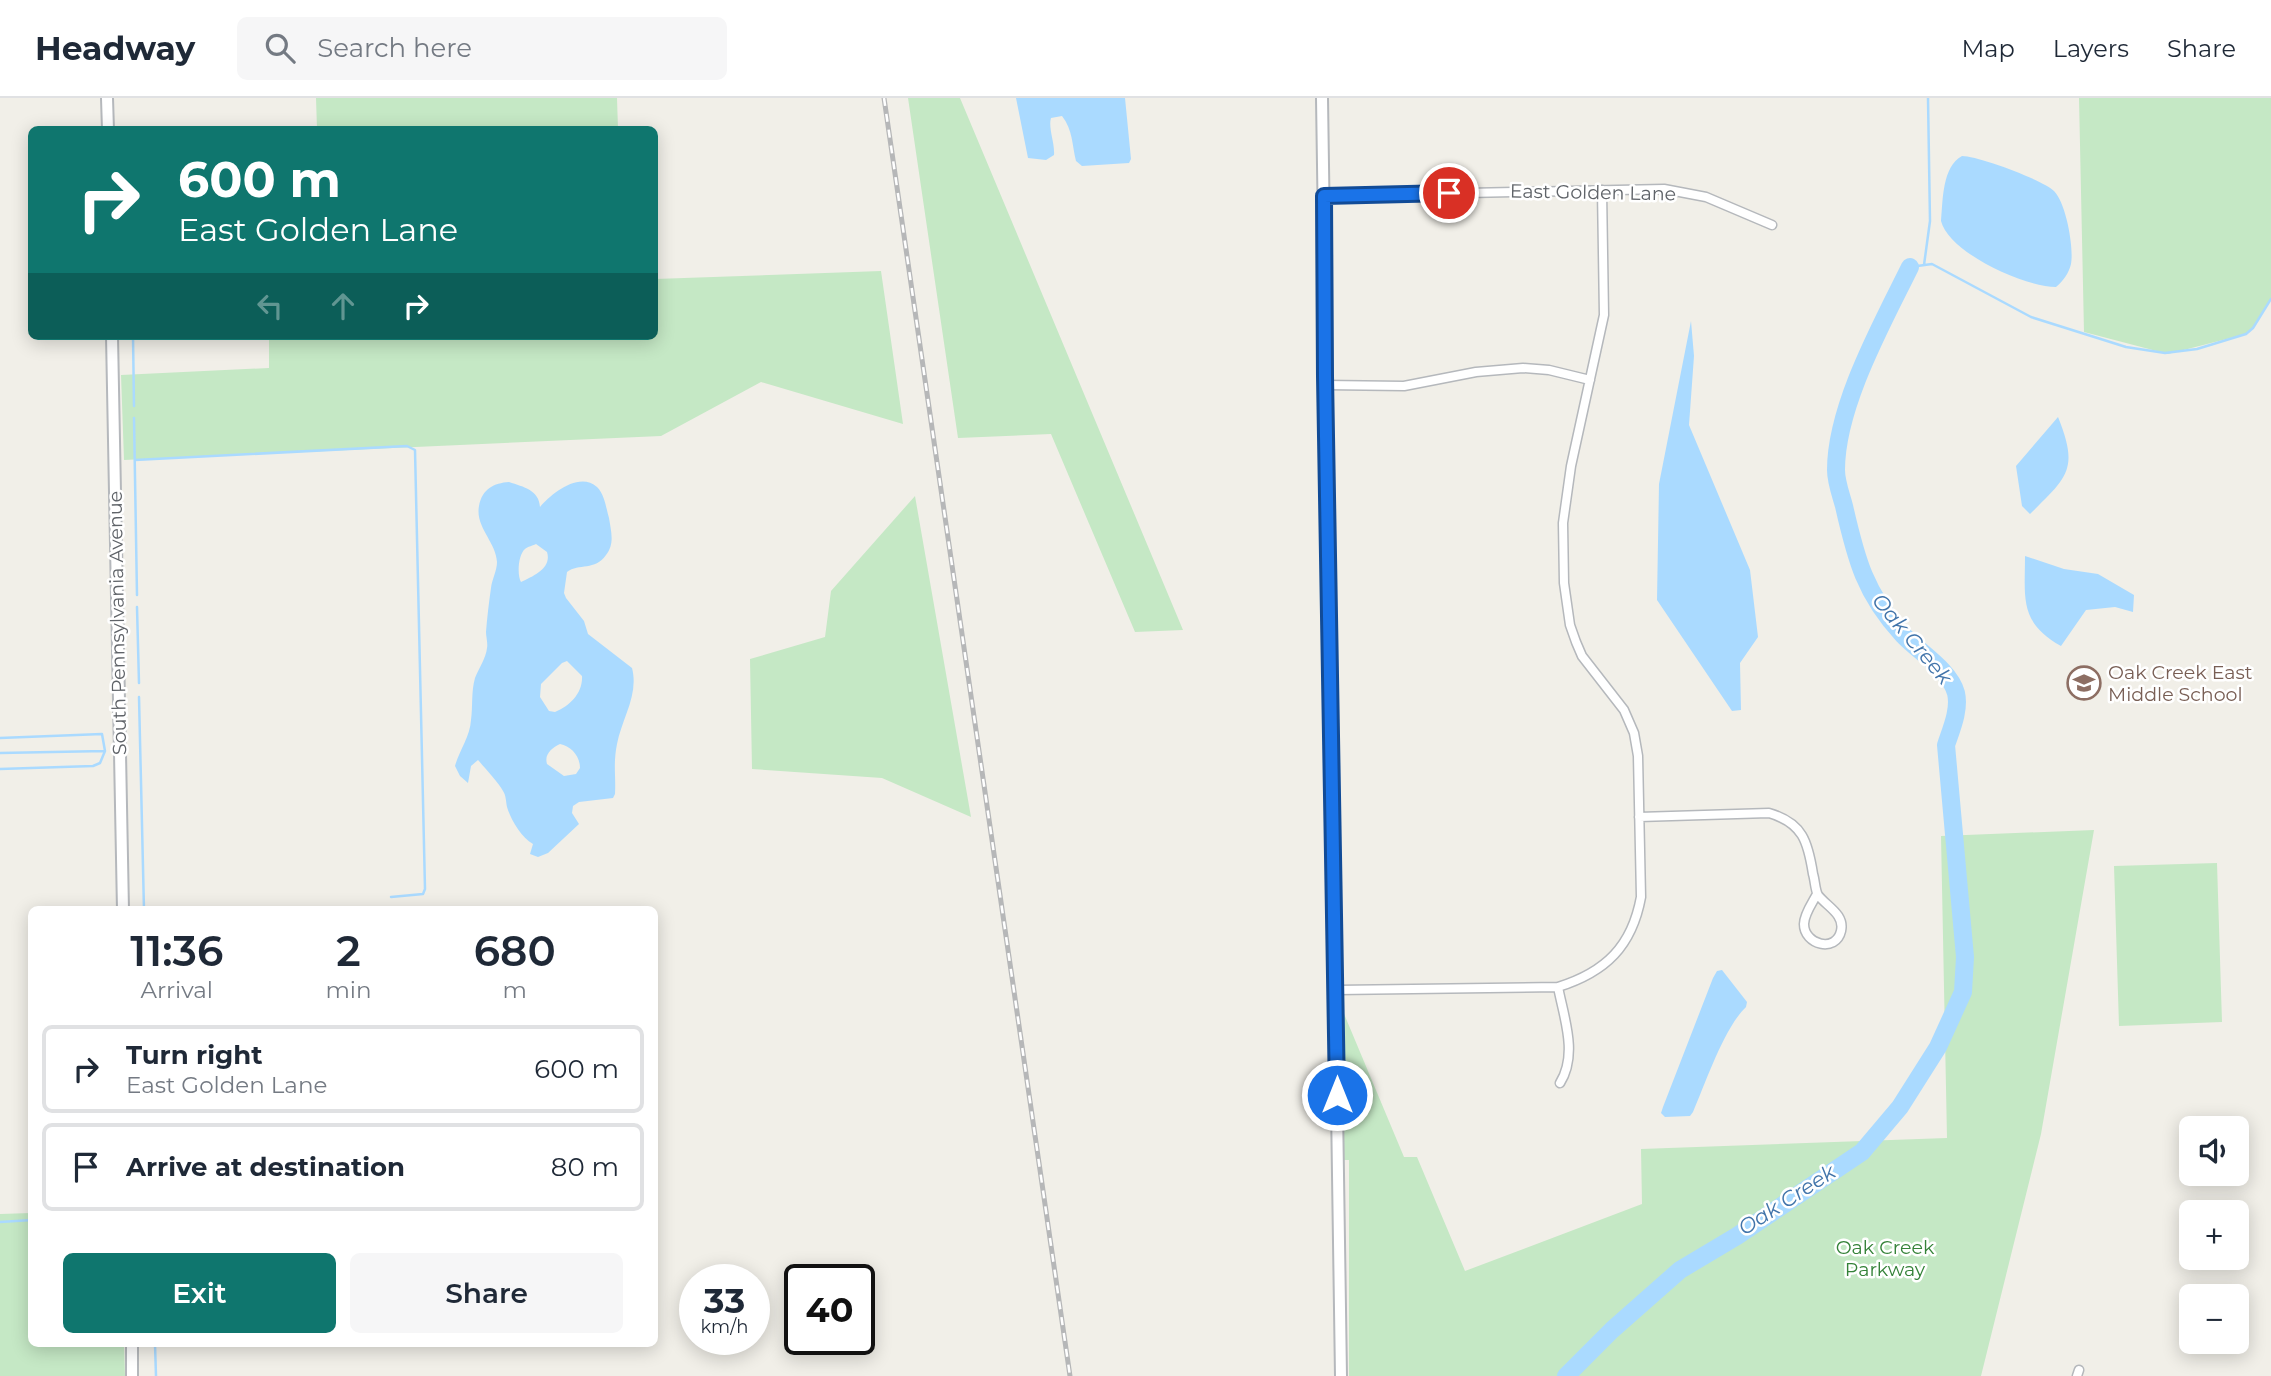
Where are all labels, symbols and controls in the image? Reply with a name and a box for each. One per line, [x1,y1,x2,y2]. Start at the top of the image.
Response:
search box [237,17,727,80]
text: Headway [35,28,195,68]
icon: search [261,29,299,67]
text: Search here [317,32,472,64]
text: Map [1961,34,2015,63]
text: Layers [2053,34,2129,63]
text: Share [2167,34,2236,63]
text: 600 m [178,150,341,209]
icon: right [63,154,154,245]
pin [1419,163,1479,223]
icon: arrive [1430,174,1468,212]
street label: East Golden Lane [1510,180,1676,205]
text: East Golden Lane [178,210,458,249]
icon: left [251,287,289,325]
icon: ahead [324,287,362,325]
icon: right [397,287,435,325]
street label: South Pennsylvania Avenue [104,491,131,755]
water label: Oak Creek [1867,588,1959,690]
place label: Oak Creek East Middle School [2108,661,2253,706]
school or university icon: Oak Creek East Middle School [2065,664,2103,702]
text: 11:36 [130,925,223,977]
text: 2 [336,925,361,977]
text: 680 [474,925,556,977]
text: Arrival [140,976,213,1004]
text: min [325,976,372,1004]
text: m [503,976,527,1004]
text: Turn right [126,1039,262,1071]
icon: right [67,1050,105,1088]
text: 600 m [534,1053,619,1085]
position arrow [1300,1058,1374,1132]
text: East Golden Lane [126,1071,327,1099]
map controls [2179,1116,2249,1354]
button: sound [2179,1116,2249,1186]
icon: arrive [67,1148,105,1186]
text: Arrive at destination [126,1151,405,1183]
text: 80 m [551,1151,619,1183]
water label: Oak Creek [1733,1158,1841,1240]
button: + [2179,1200,2249,1270]
park label: Oak Creek Parkway [1836,1236,1935,1281]
button: Exit [63,1253,336,1333]
button: Share [350,1253,623,1333]
speed limit sign: 40 [784,1264,875,1355]
text: 33 [704,1279,745,1322]
button: − [2179,1284,2249,1354]
text: km/h [700,1316,749,1338]

